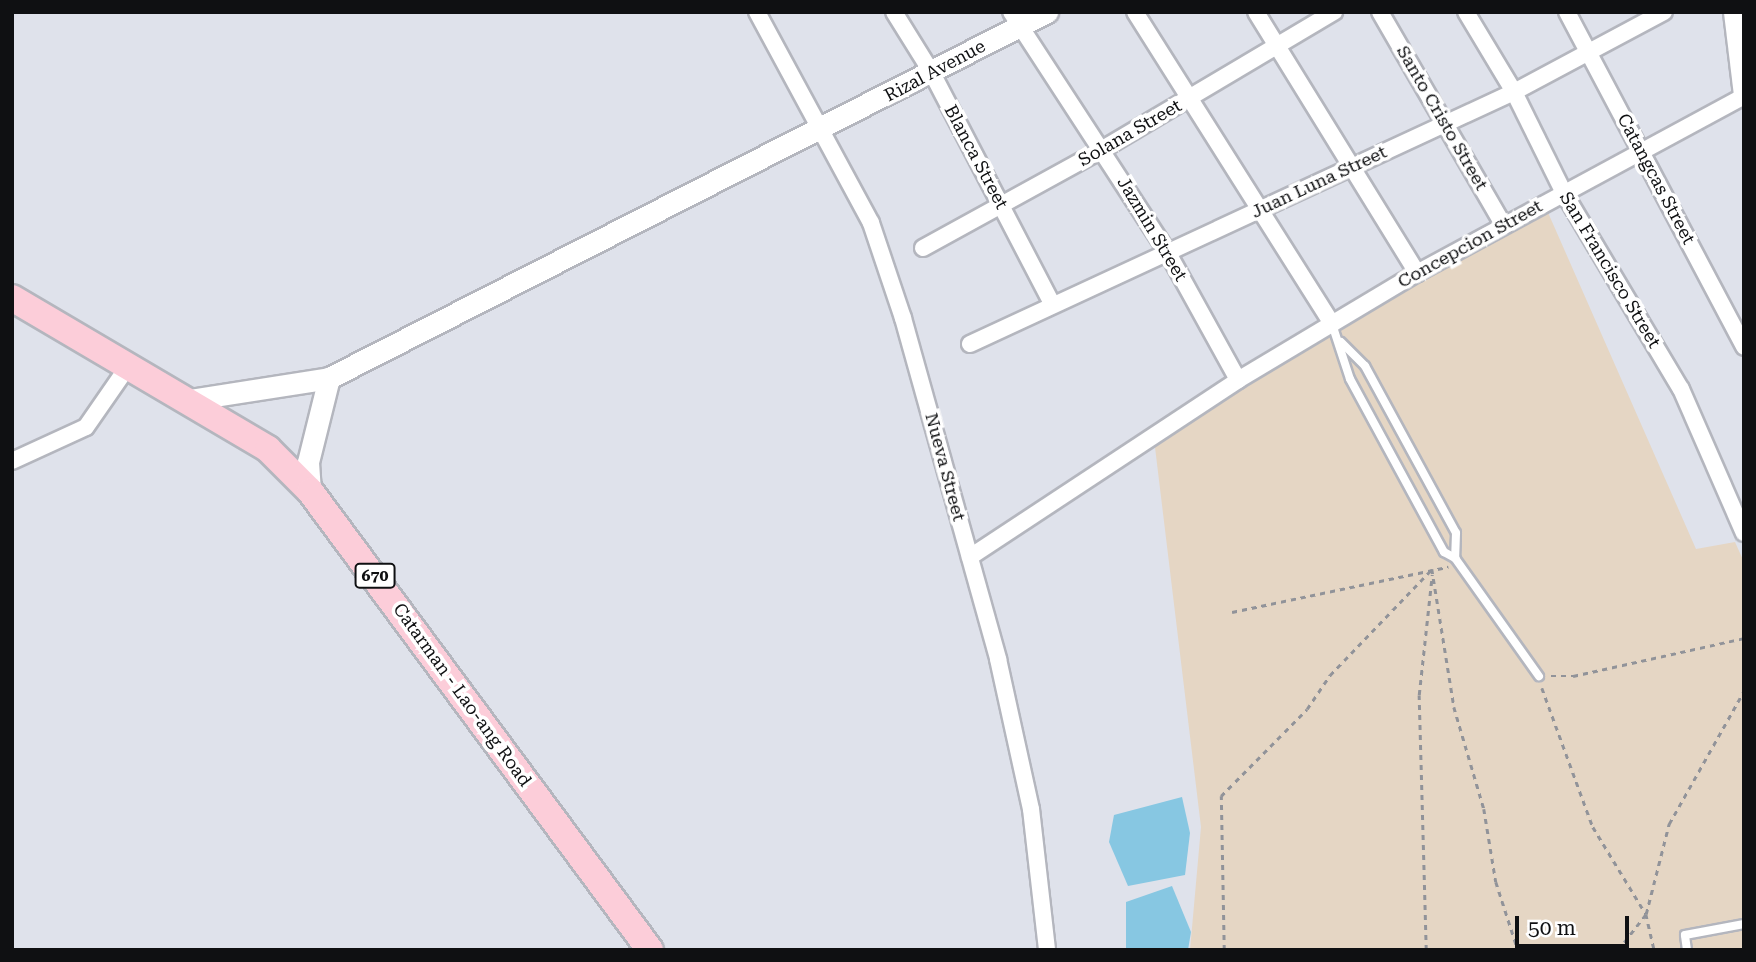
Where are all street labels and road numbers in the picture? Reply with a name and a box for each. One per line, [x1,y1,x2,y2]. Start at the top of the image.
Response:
street label: Rizal Avenue [881,35,989,107]
street label: Santo Cristo Street [1392,42,1492,194]
street label: Solana Street [1075,95,1185,171]
street label: Blanca Street [939,101,1013,213]
street label: Catangcas Street [1612,110,1700,248]
street label: Juan Luna Street [1248,141,1390,223]
street label: Jazmin Street [1112,173,1192,285]
street label: San Francisco Street [1555,188,1665,352]
street label: Concepcion Street [1394,195,1546,293]
street label: Nueva Street [920,411,970,523]
road number: 670 [354,564,396,589]
street label: Catarman - Lao-ang Road [388,599,536,791]

